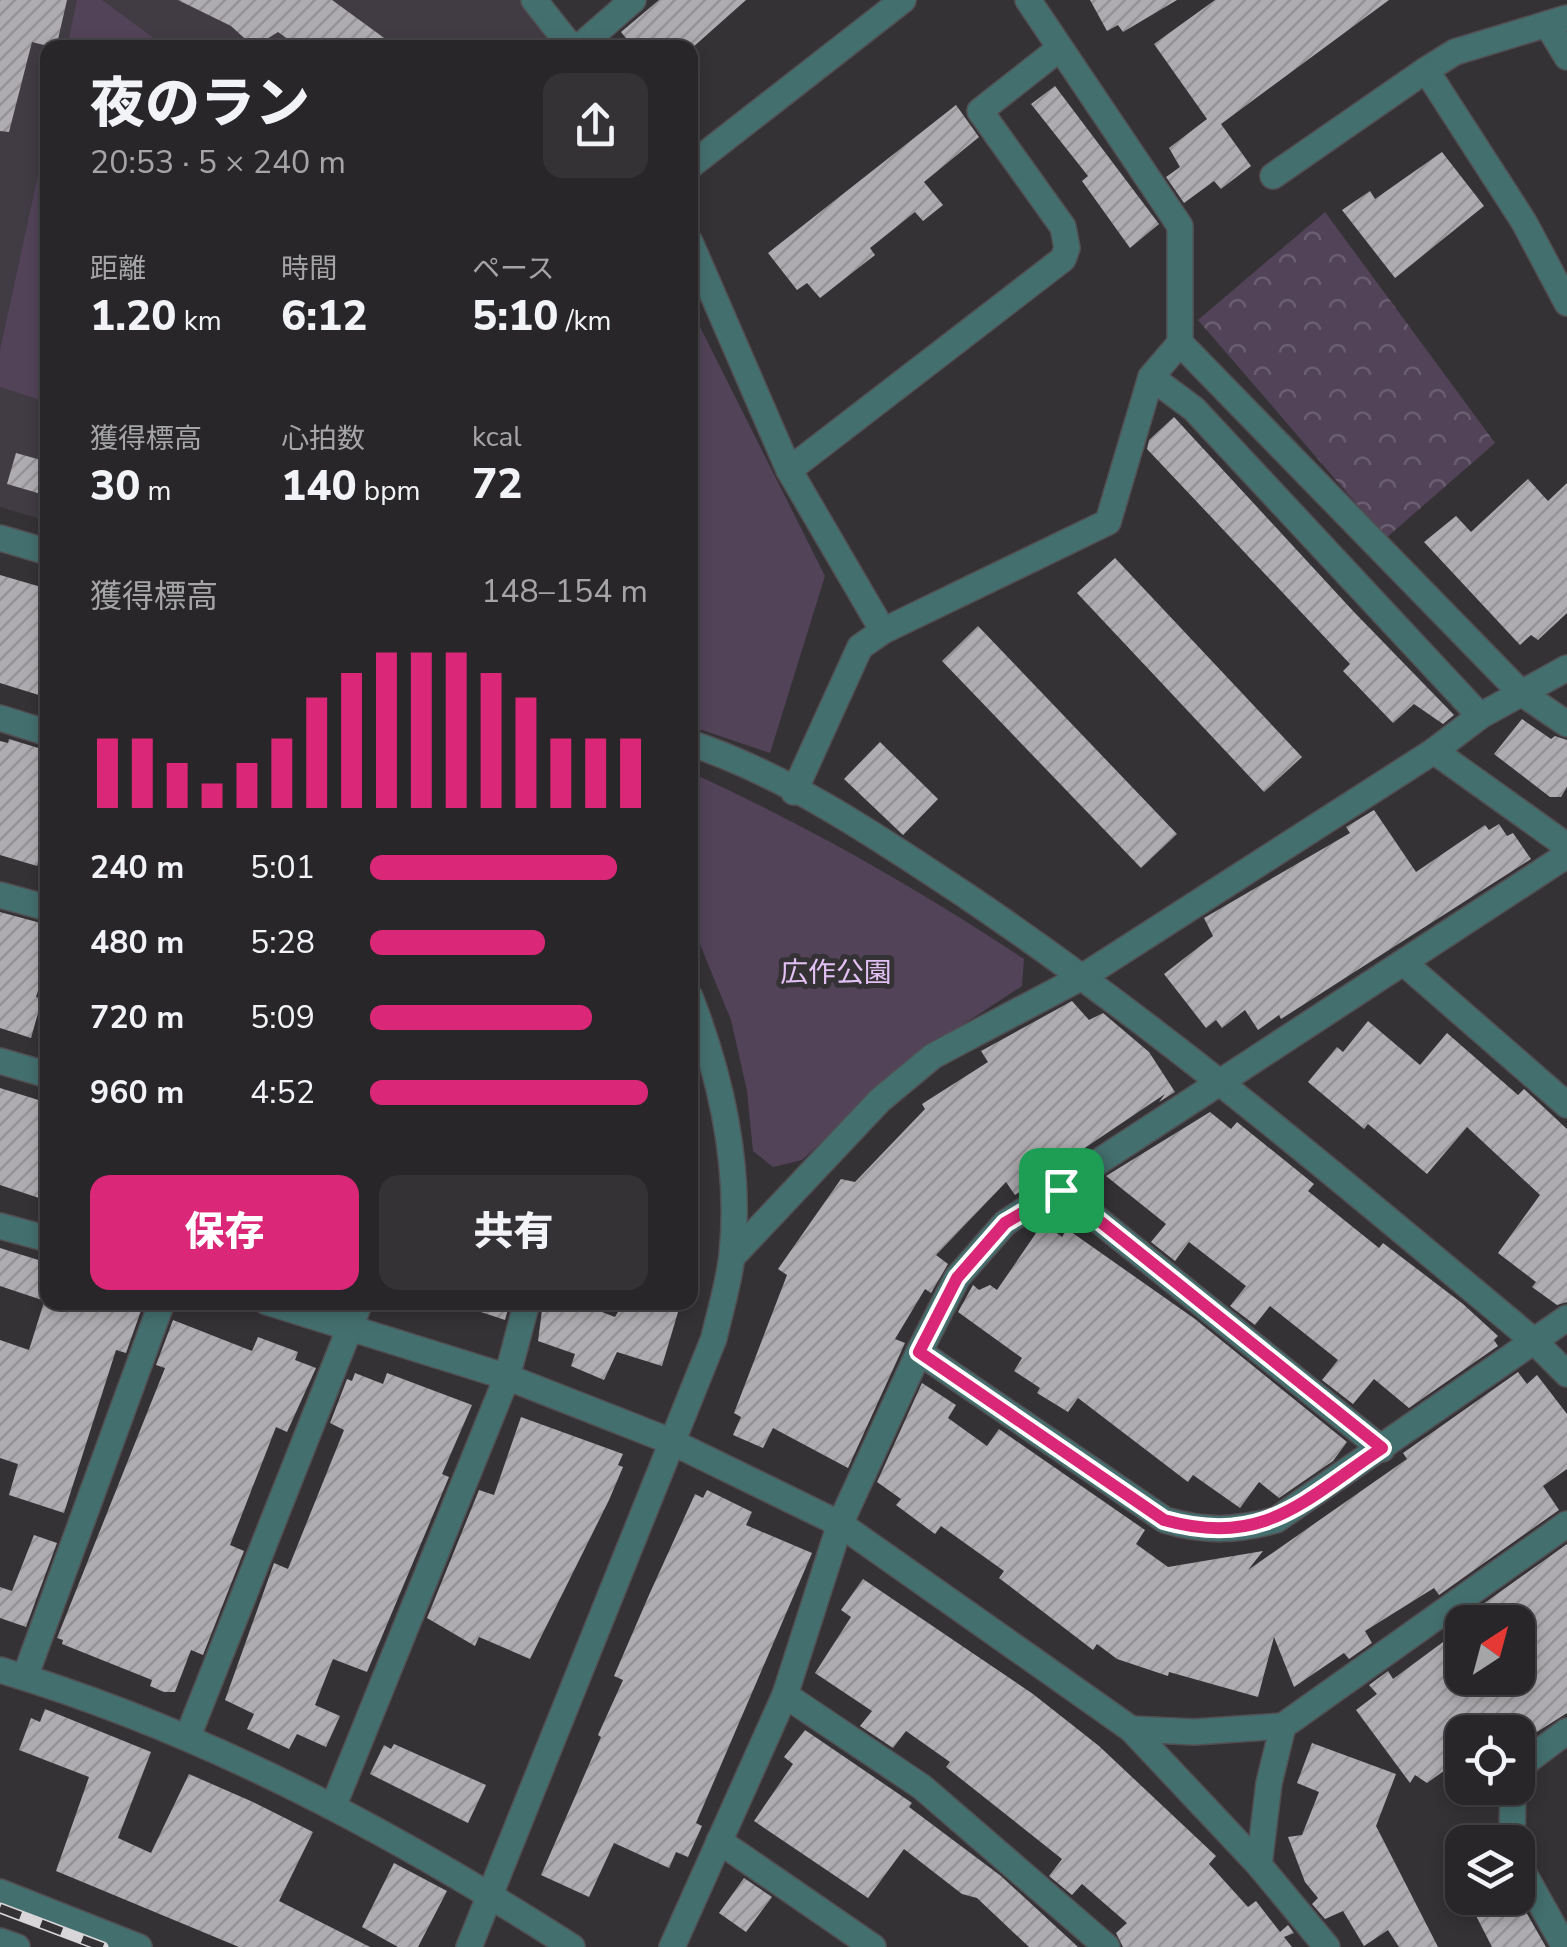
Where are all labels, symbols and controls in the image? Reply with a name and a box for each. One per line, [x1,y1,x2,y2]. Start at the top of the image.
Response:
text: 夜のラン [90,66,310,141]
button: share [543,73,648,178]
text: 20:53 · 5 × 240 m [90,141,346,184]
text: 距離 [90,250,146,288]
text: 時間 [281,250,337,288]
text: ペース [472,250,555,288]
text: 1.20 [90,288,177,345]
text: 6:12 [281,288,368,345]
text: 5:10 [472,288,559,345]
text: km [177,302,222,340]
text: /km [559,302,612,340]
text: kcal [472,418,522,456]
text: 獲得標高 [90,420,202,458]
text: 心拍数 [281,420,365,458]
text: 72 [472,456,522,513]
text: 30 [90,458,140,515]
text: 140 [281,458,357,515]
text: m [140,472,172,510]
text: bpm [357,472,420,510]
text: 148–154 m [481,570,648,613]
text: 獲得標高 [90,575,218,618]
text: 240 m [90,846,184,889]
text: 5:01 [250,846,315,889]
text: 480 m [90,921,184,964]
text: 5:28 [250,921,315,964]
park label: 広作公園 [780,954,892,992]
text: 720 m [90,996,184,1039]
text: 5:09 [250,996,315,1039]
text: 960 m [90,1071,184,1114]
text: 4:52 [250,1071,315,1114]
pin [1019,1148,1104,1233]
icon: arrive [1034,1163,1089,1218]
button: 保存 [90,1175,359,1290]
button: 共有 [379,1175,648,1290]
north arrow [1445,1605,1535,1695]
map controls [1445,1605,1535,1915]
button: locate [1445,1715,1535,1805]
button: layers [1445,1825,1535,1915]

